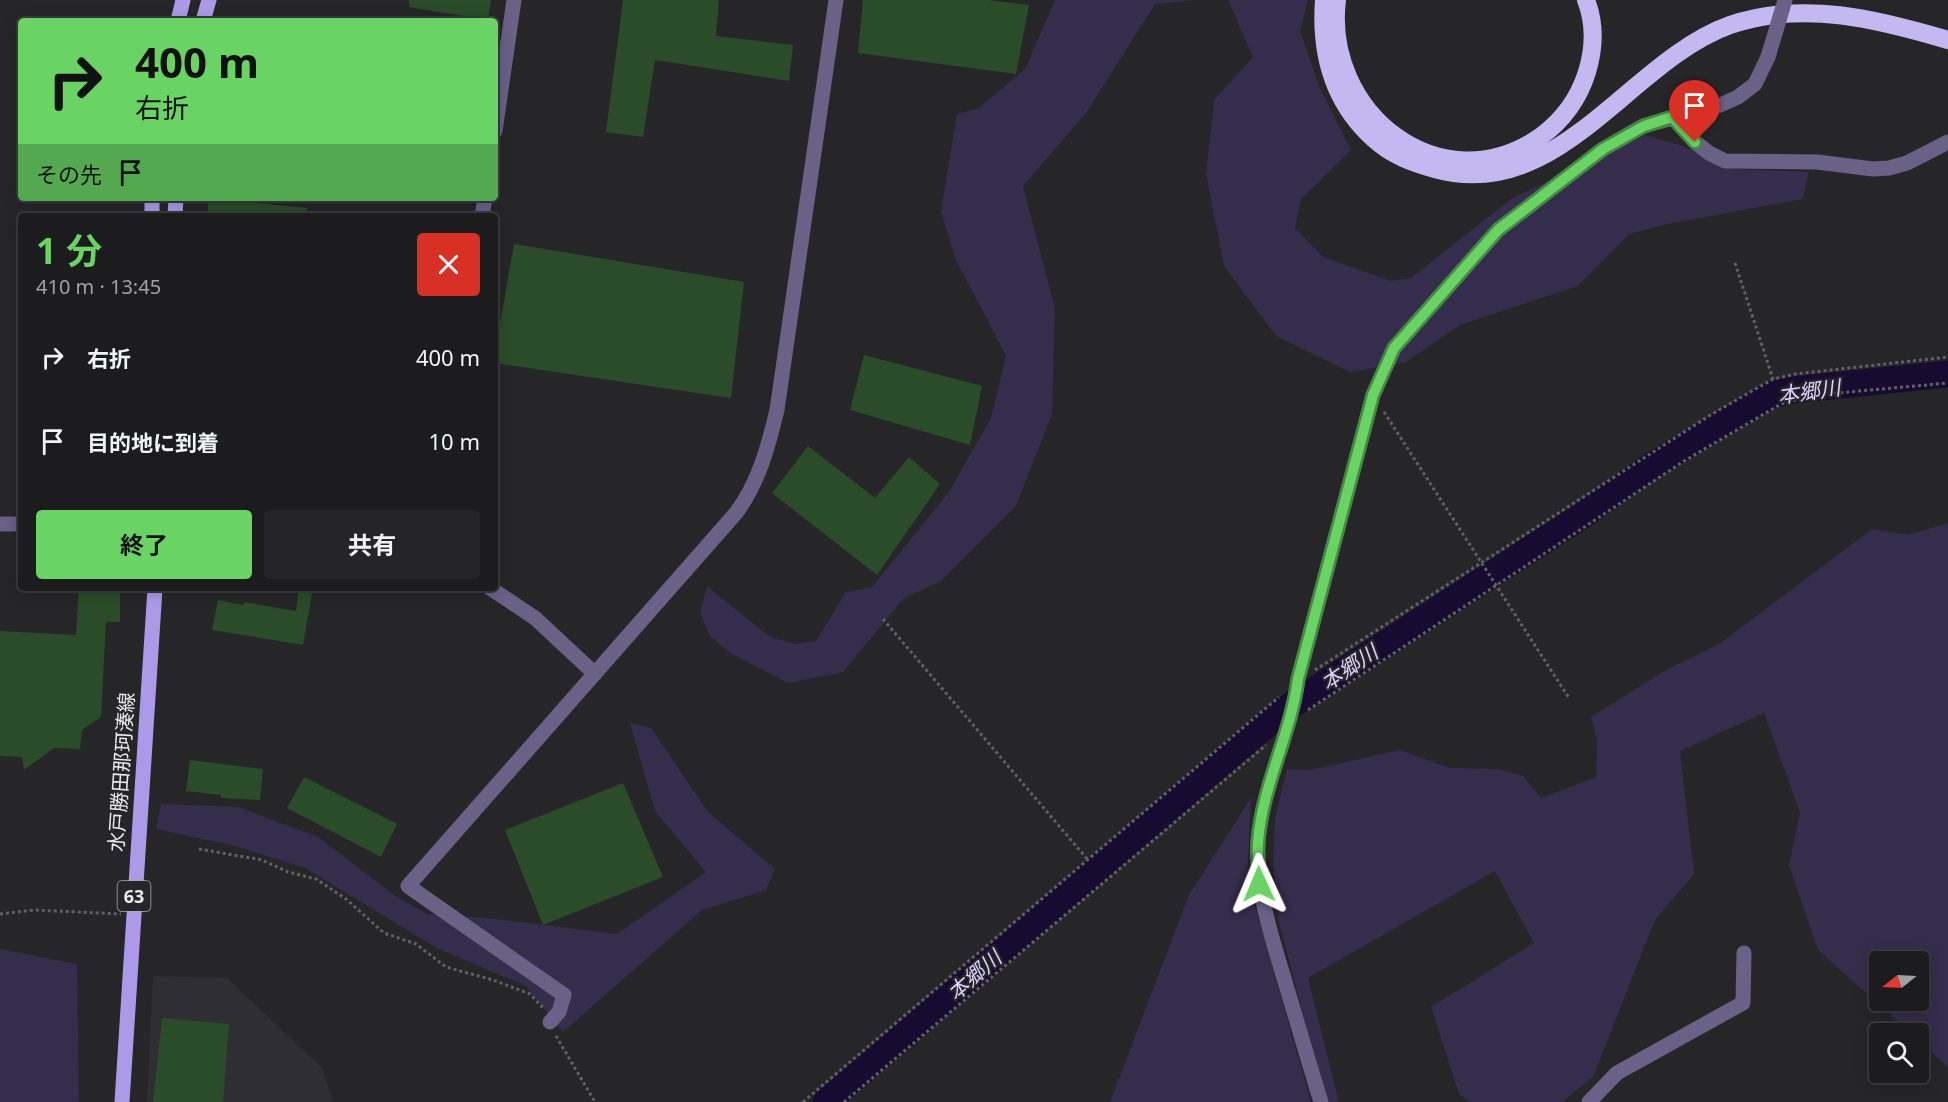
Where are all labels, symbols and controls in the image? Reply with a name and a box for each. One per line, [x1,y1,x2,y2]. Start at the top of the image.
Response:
text: 400 m [135,33,259,90]
icon: right [36,42,114,120]
pin [1669,80,1720,142]
text: 右折 [135,89,189,126]
icon: arrive [1678,89,1711,122]
icon: arrive [114,156,147,189]
text: その先 [36,159,102,189]
text: 1 分 [36,226,102,275]
button: close [417,233,480,296]
text: 410 m · 13:45 [36,273,161,300]
icon: right [36,341,69,374]
text: 400 m [416,342,480,372]
text: 右折 [87,343,131,373]
water label: 本郷川 [1776,372,1844,409]
icon: arrive [36,425,69,458]
text: 10 m [429,426,480,456]
text: 目的地に到着 [87,427,219,457]
button: 終了 [36,510,252,579]
button: 共有 [264,510,480,579]
water label: 本郷川 [1315,637,1385,696]
street label: 水戸勝田那珂湊線 [102,691,140,853]
position arrow [1227,852,1291,916]
road number: 63 [118,881,150,911]
water label: 本郷川 [941,942,1008,1006]
north arrow [1869,951,1929,1011]
map controls [1869,951,1929,1083]
button: search [1869,1023,1929,1083]

